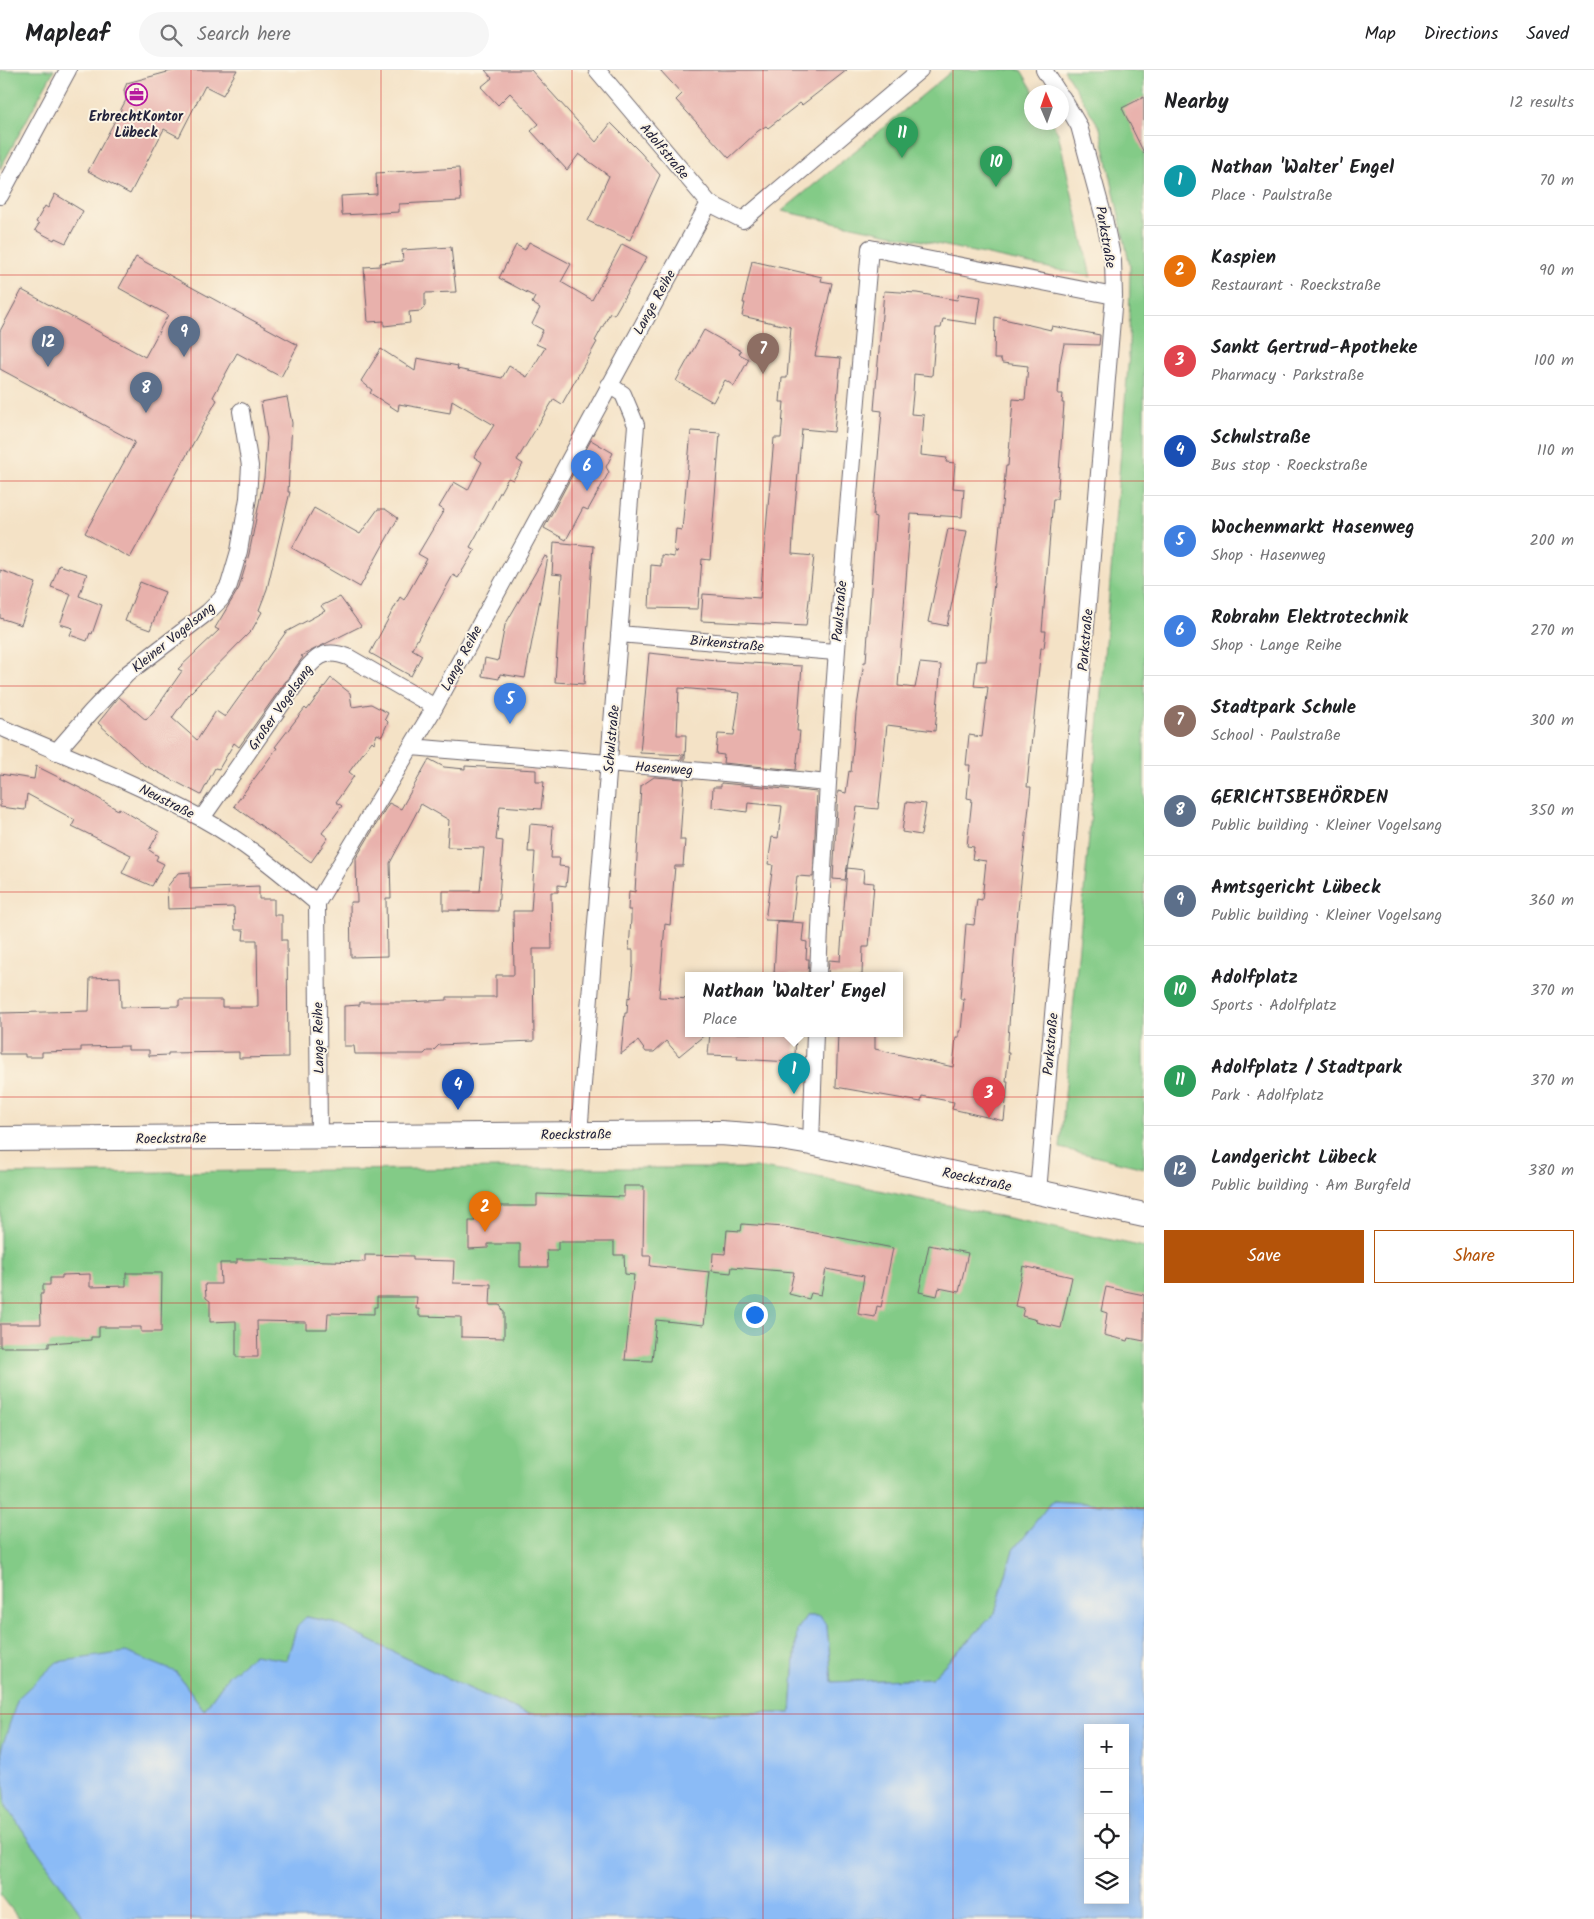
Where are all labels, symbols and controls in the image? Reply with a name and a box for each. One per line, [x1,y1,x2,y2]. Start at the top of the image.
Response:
search box [139,12,489,57]
text: Mapleaf [25,15,109,54]
text: Search here [197,20,291,50]
text: Map [1364,20,1396,49]
text: Directions [1424,20,1498,49]
text: Saved [1526,20,1569,49]
icon: search [157,21,185,49]
office icon: ErbrechtKontor Lübeck [124,82,148,106]
north arrow [1024,85,1069,130]
text: Nearby [1164,86,1229,119]
text: 12 results [1509,90,1574,115]
place label: ErbrechtKontor Lübeck [89,106,184,144]
pin: 11 [886,117,918,158]
street label: Adolfstraße [634,119,695,185]
pin: 10 [980,146,1012,187]
text: Nathan 'Walter' Engel [1211,153,1394,183]
text: 1 [1178,168,1182,193]
text: 70 m [1539,168,1574,193]
text: Place · Paulstraße [1211,183,1332,208]
street label: Parkstraße [1089,205,1121,271]
text: Kaspien [1211,243,1276,273]
text: 2 [1175,258,1185,283]
text: 90 m [1539,258,1574,283]
street label: Lange Reihe [628,265,682,339]
text: Restaurant · Roeckstraße [1211,273,1381,298]
pin: 9 [168,316,200,357]
pin: 12 [32,326,64,367]
pin: 7 [747,333,779,374]
text: Sankt Gertrud-Apotheke [1211,333,1418,363]
text: 3 [1176,348,1184,373]
text: 100 m [1534,348,1574,373]
text: Pharmacy · Parkstraße [1211,363,1364,388]
pin: 8 [130,372,162,413]
text: Schulstraße [1211,423,1310,453]
text: 4 [1176,438,1184,463]
text: 110 m [1537,438,1574,463]
pin: 6 [571,450,603,491]
text: Bus stop · Roeckstraße [1211,453,1367,478]
text: Wochenmarkt Hasenweg [1211,513,1414,543]
text: 5 [1176,528,1184,553]
text: 200 m [1530,528,1574,553]
text: Shop · Hasenweg [1211,543,1326,568]
street label: Paulstraße [826,579,854,643]
street label: Kleiner Vogelsang [127,597,220,678]
text: Robrahn Elektrotechnik [1211,603,1408,633]
street label: Parkstraße [1072,607,1100,672]
text: 6 [1176,618,1184,643]
text: 270 m [1530,618,1574,643]
street label: Lange Reihe [435,621,489,695]
street label: Birkenstraße [689,630,766,658]
text: Shop · Lange Reihe [1211,633,1342,658]
street label: Großer Vogelsang [243,660,319,755]
pin: 5 [494,683,526,724]
text: Stadtpark Schule [1211,693,1356,723]
street label: Schulstraße [598,703,626,774]
text: 7 [1176,708,1184,733]
text: 300 m [1530,708,1574,733]
text: School · Paulstraße [1211,723,1340,748]
street label: Hasenweg [634,756,694,782]
street label: Neustraße [135,779,199,826]
text: GERICHTSBEHÖRDEN [1211,783,1388,813]
text: 8 [1175,798,1185,823]
text: 350 m [1529,798,1574,823]
text: Public building · Kleiner Vogelsang [1211,813,1442,838]
text: Amtsgericht Lübeck [1211,873,1380,903]
text: 9 [1176,888,1184,913]
text: 360 m [1529,888,1574,913]
text: Public building · Kleiner Vogelsang [1211,903,1442,928]
text: Adolfplatz [1211,963,1298,993]
popup [685,972,903,1037]
text: Nathan 'Walter' Engel [703,977,886,1007]
text: 10 [1173,978,1187,1003]
text: 370 m [1530,978,1574,1003]
text: Sports · Adolfplatz [1211,993,1337,1018]
street label: Lange Reihe [307,1001,331,1074]
text: Place [703,1007,737,1032]
street label: Parkstraße [1037,1011,1065,1076]
pin: 1 [778,1053,810,1094]
text: Adolfplatz / Stadtpark [1211,1053,1402,1083]
text: 11 [1175,1068,1185,1093]
text: 370 m [1530,1068,1574,1093]
pin: 4 [442,1069,474,1110]
pin: 3 [973,1077,1005,1118]
text: Park · Adolfplatz [1211,1083,1324,1108]
street label: Roeckstraße [540,1123,612,1147]
street label: Roeckstraße [135,1127,207,1151]
text: Landgericht Lübeck [1211,1143,1376,1173]
text: 12 [1173,1158,1187,1183]
text: 380 m [1528,1158,1574,1183]
street label: Roeckstraße [940,1162,1014,1198]
text: Public building · Am Burgfeld [1211,1173,1410,1198]
pin: 2 [469,1191,501,1232]
button: Save [1164,1230,1364,1283]
button: Share [1374,1230,1574,1283]
your location [742,1302,768,1328]
map controls [1084,1724,1129,1904]
button: + [1084,1724,1129,1769]
button: − [1084,1769,1129,1814]
button: locate [1084,1814,1129,1859]
button: layers [1084,1859,1129,1904]

